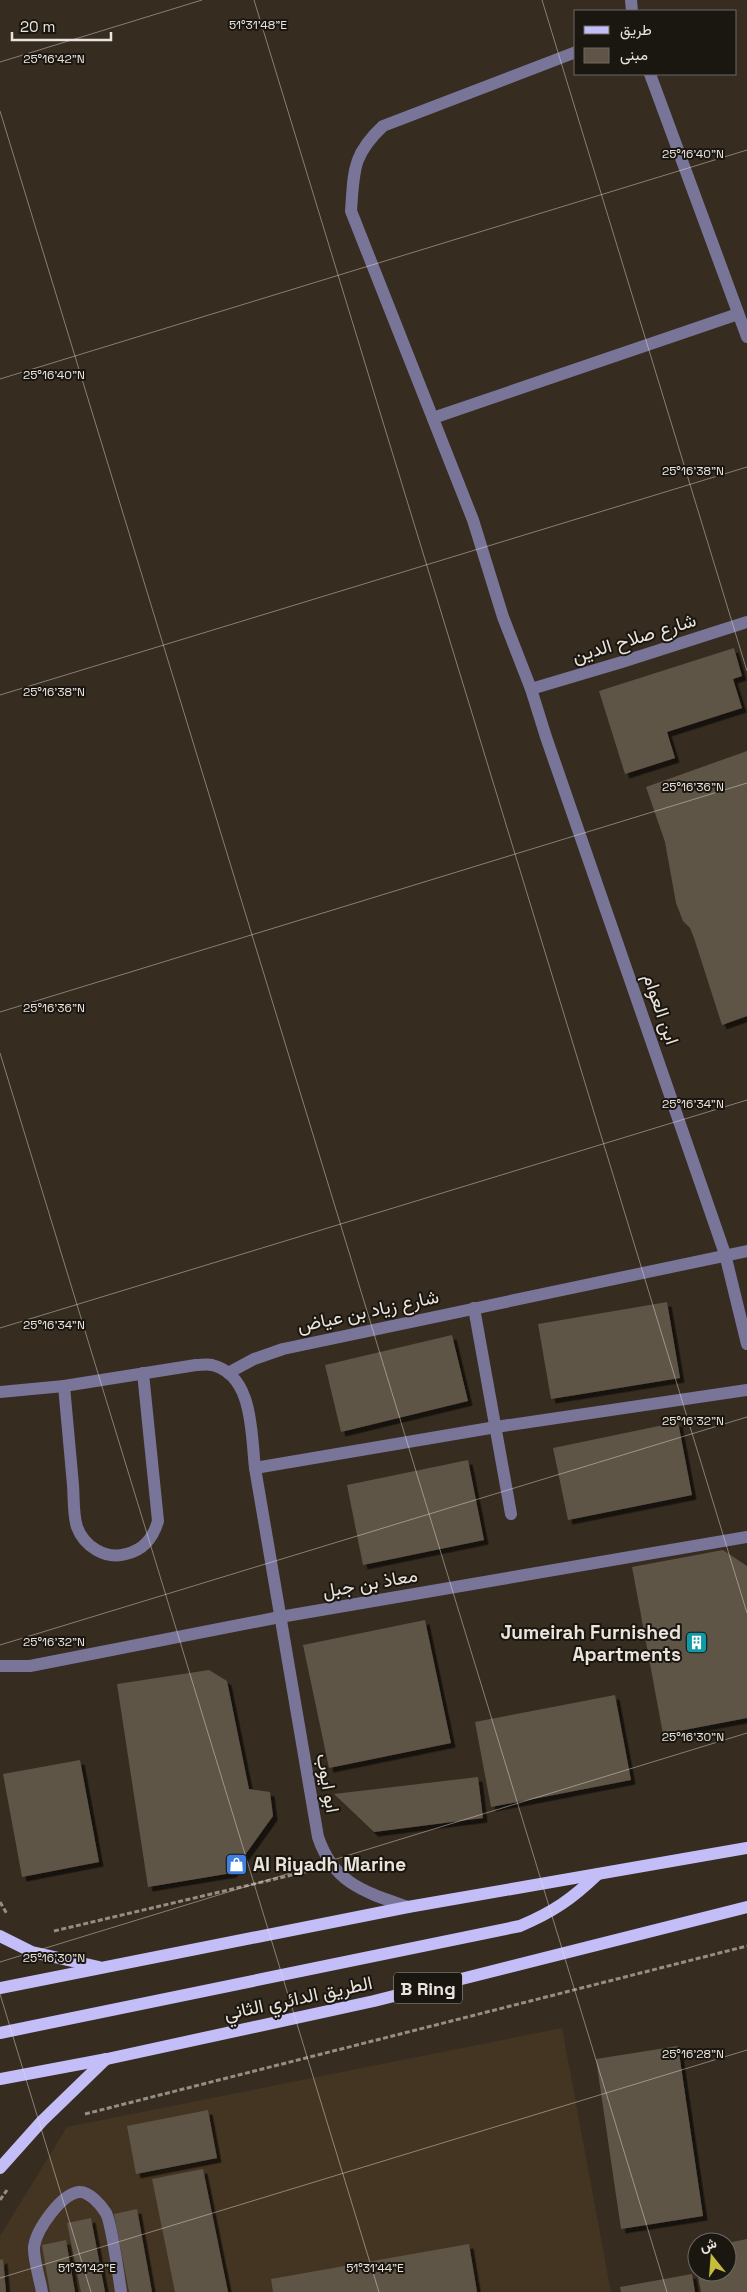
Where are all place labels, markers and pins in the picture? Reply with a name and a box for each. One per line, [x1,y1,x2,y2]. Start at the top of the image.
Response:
place label: Jumeirah Furnished Apartments [500,1620,681,1667]
building icon: Jumeirah Furnished Apartments [685,1631,709,1655]
shop icon: Al Riyadh Marine [225,1852,249,1876]
place label: Al Riyadh Marine [253,1852,406,1877]

